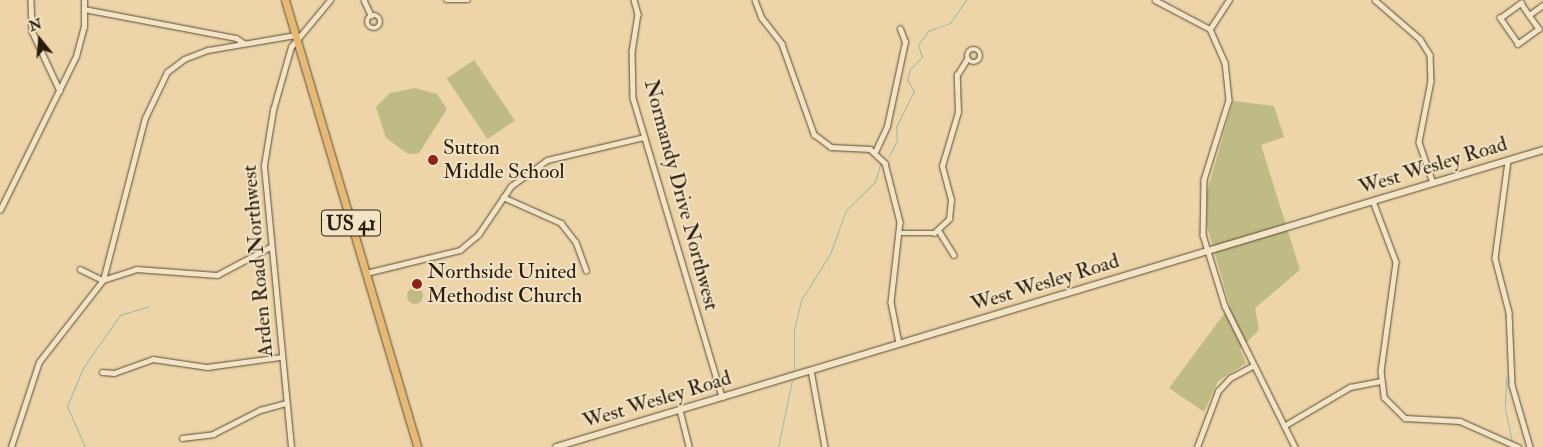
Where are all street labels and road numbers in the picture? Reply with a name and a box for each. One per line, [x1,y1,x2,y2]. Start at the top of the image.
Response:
street label: Normandy Drive Northwest [638,77,724,313]
street label: West Wesley Road [1356,131,1510,201]
street label: Arden Road Northwest [237,164,279,358]
road number: US 41 [320,206,382,240]
street label: West Wesley Road [968,248,1122,318]
street label: West Wesley Road [580,365,734,435]

